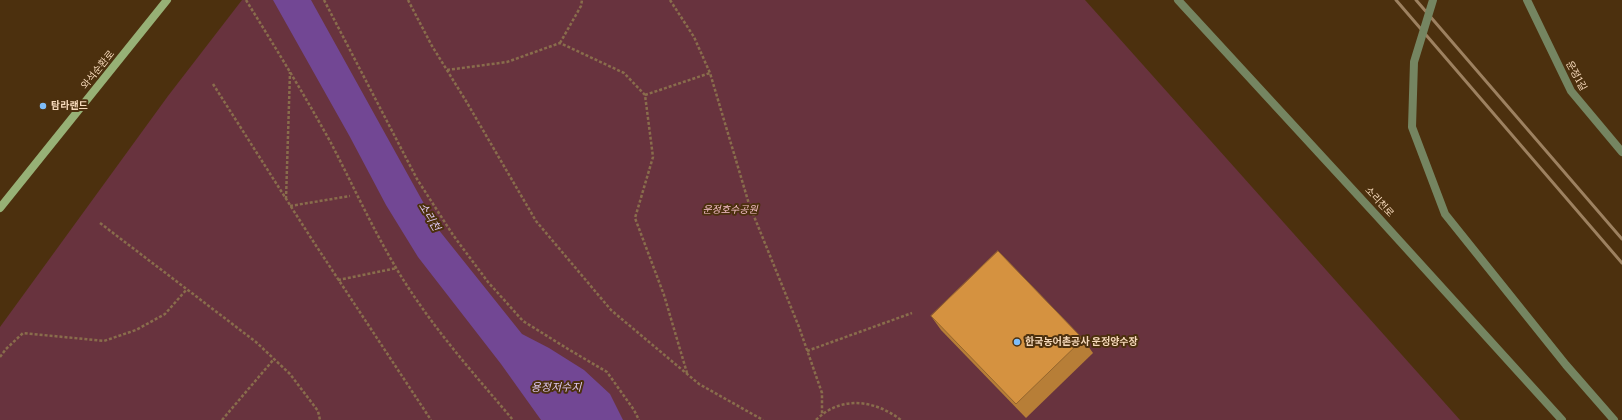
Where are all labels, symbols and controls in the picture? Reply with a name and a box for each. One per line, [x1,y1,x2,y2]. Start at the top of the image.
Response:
street label: 와석순환로 [79,48,117,92]
street label: 운정1길 [1563,59,1589,93]
place label: 탐라랜드 [51,100,88,112]
marker: 탐라랜드 [38,101,48,111]
street label: 소리천로 [1362,184,1396,220]
water label: 소리천 [416,201,442,233]
park label: 운정호수공원 [702,204,758,216]
place label: 한국농어촌공사 운정양수장 [1025,336,1138,348]
marker: 한국농어촌공사 운정양수장 [1012,337,1022,347]
water label: 용정저수지 [531,381,581,395]

